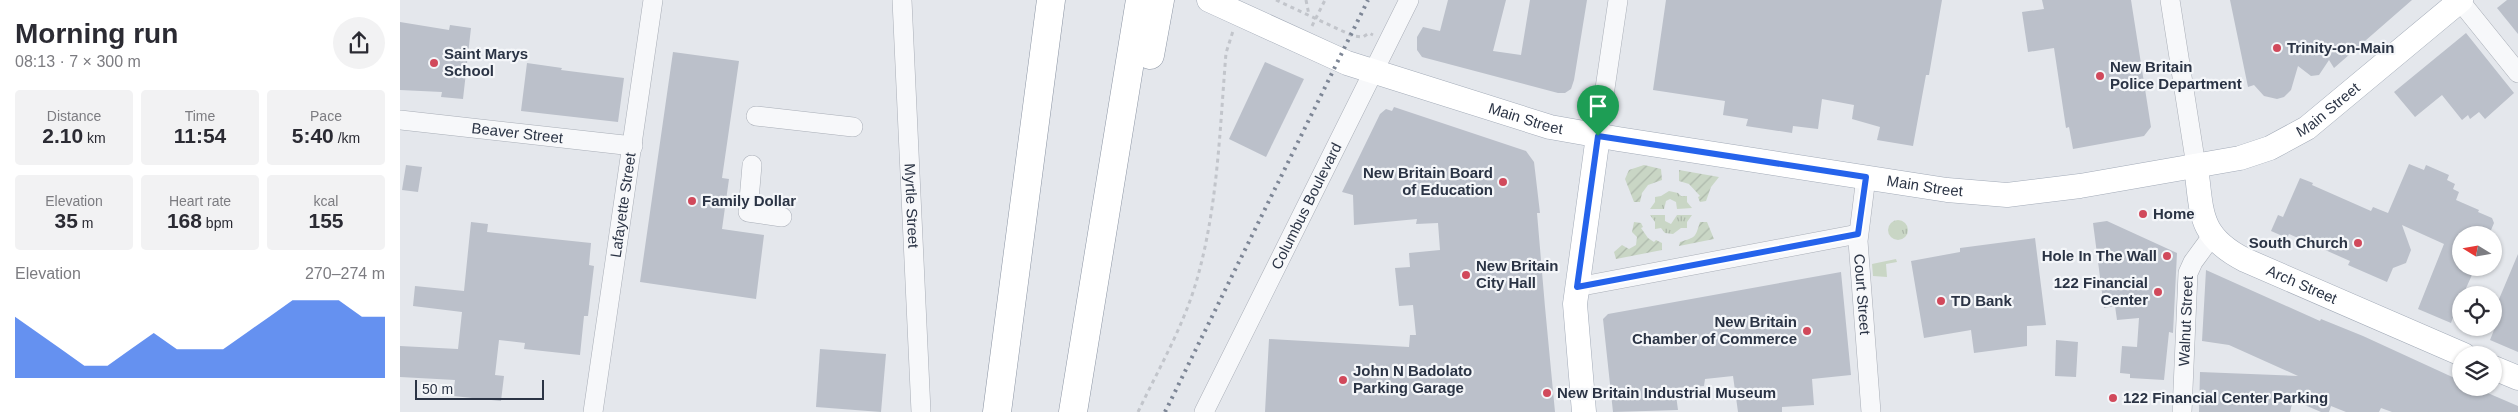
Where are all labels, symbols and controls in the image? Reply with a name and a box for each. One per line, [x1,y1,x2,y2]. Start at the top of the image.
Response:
button: share [333,17,385,69]
text: Morning run [15,18,178,49]
place label: Trinity-on-Main [2287,39,2395,56]
marker: Trinity-on-Main [2271,42,2283,54]
place label: Saint Marys School [444,45,528,79]
text: 08:13 · 7 × 300 m [15,53,141,70]
marker: Saint Marys School [428,57,440,69]
place label: New Britain Police Department [2110,58,2242,92]
marker: New Britain Police Department [2094,70,2106,82]
street label: Main Street [2293,78,2363,140]
pin [1577,85,1619,136]
icon: arrive [1584,92,1612,120]
street label: Main Street [1487,99,1565,137]
text: Distance [47,108,101,124]
text: Time [185,108,215,124]
text: Pace [310,108,342,124]
street label: Beaver Street [471,119,565,146]
text: 2.10 [42,124,83,147]
text: 11:54 [174,124,226,147]
text: 5:40 [292,124,334,147]
text: km [83,130,106,146]
text: /km [334,130,360,146]
street label: Columbus Boulevard [1267,140,1345,272]
street label: Lafayette Street [607,151,639,259]
street label: Myrtle Street [902,163,922,249]
place label: New Britain Board of Education [1363,164,1493,198]
street label: Main Street [1886,172,1964,199]
marker: New Britain Board of Education [1497,176,1509,188]
place label: Family Dollar [702,192,796,209]
text: Elevation [45,193,103,209]
text: Heart rate [169,193,231,209]
text: kcal [314,193,338,209]
marker: Family Dollar [686,195,698,207]
place label: Home [2153,205,2195,222]
marker: Home [2137,208,2149,220]
text: 35 [55,209,78,232]
text: 168 [167,209,202,232]
text: 155 [308,209,344,232]
text: m [78,215,93,231]
text: bpm [202,215,233,231]
north arrow [2452,226,2502,276]
map controls [2452,226,2502,396]
place label: South Church [2249,234,2348,251]
marker: South Church [2352,237,2364,249]
place label: Hole In The Wall [2042,247,2157,264]
marker: Hole In The Wall [2161,250,2173,262]
street label: Court Street [1851,253,1874,336]
place label: New Britain City Hall [1476,257,1559,291]
street label: Arch Street [2264,261,2341,307]
text: Elevation [15,265,81,282]
text: 270–274 m [305,265,385,282]
marker: New Britain City Hall [1460,269,1472,281]
place label: 122 Financial Center [2054,274,2148,308]
street label: Walnut Street [2175,275,2196,367]
marker: 122 Financial Center [2152,286,2164,298]
button: locate [2452,286,2502,336]
place label: TD Bank [1951,292,2013,309]
marker: TD Bank [1935,295,1947,307]
place label: New Britain Chamber of Commerce [1632,313,1797,347]
marker: New Britain Chamber of Commerce [1801,325,1813,337]
button: layers [2452,346,2502,396]
place label: John N Badolato Parking Garage [1353,362,1472,396]
marker: John N Badolato Parking Garage [1337,374,1349,386]
scale bar [415,377,544,400]
text: 50 m [422,381,453,397]
place label: New Britain Industrial Museum [1557,384,1776,401]
marker: New Britain Industrial Museum [1541,387,1553,399]
place label: 122 Financial Center Parking [2123,389,2328,406]
marker: 122 Financial Center Parking [2107,392,2119,404]

